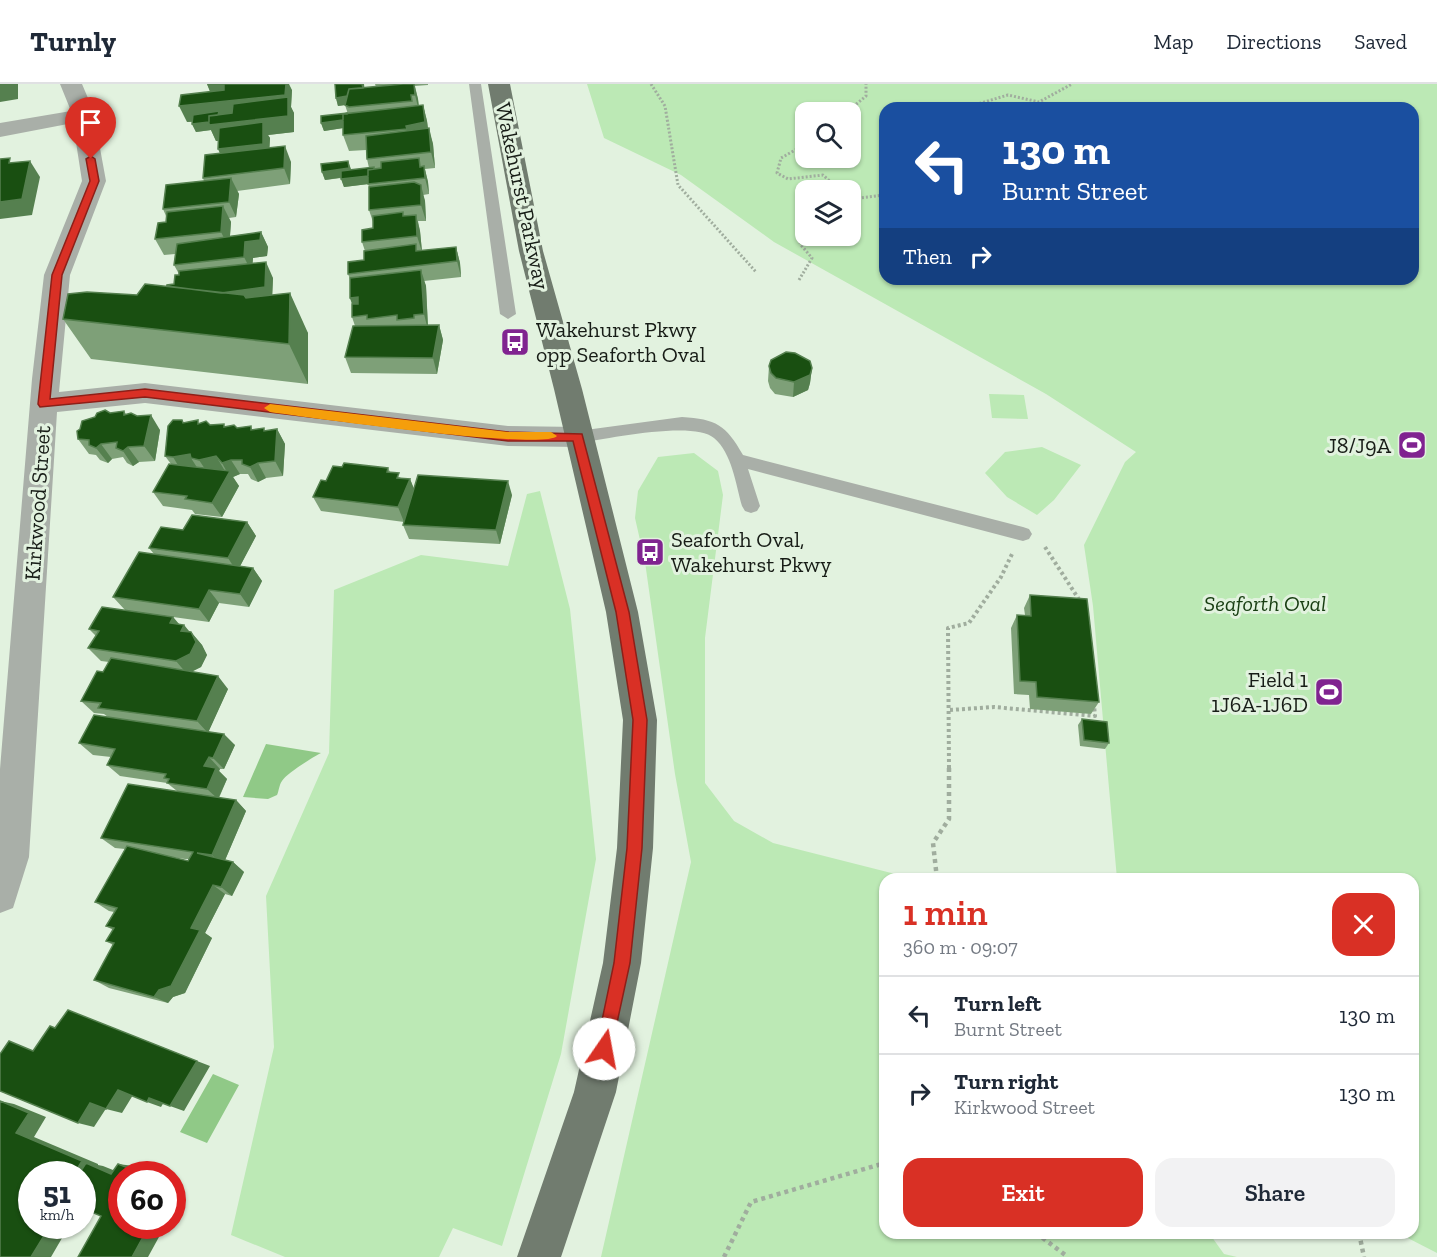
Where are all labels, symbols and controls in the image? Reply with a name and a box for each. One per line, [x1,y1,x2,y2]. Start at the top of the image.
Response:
text: Turnly [30,25,116,58]
text: Map [1154,29,1194,54]
text: Directions [1227,29,1321,54]
text: Saved [1354,29,1407,54]
pin [65,97,116,159]
street label: Wakehurst Parkway [490,100,556,293]
map controls [795,102,861,246]
button: search [795,102,861,168]
icon: arrive [74,106,107,139]
text: 130 m [1002,124,1110,175]
icon: left [903,126,981,204]
text: Burnt Street [1002,175,1148,207]
button: layers [795,180,861,246]
icon: right [964,240,997,273]
text: Then [903,243,952,270]
place label: Wakehurst Pkwy opp Seaforth Oval [536,316,706,368]
bus stop icon: Wakehurst Pkwy opp Seaforth Oval [499,326,531,358]
street label: Kirkwood Street [19,424,56,581]
sports icon: J8/J9A [1396,429,1428,461]
place label: J8/J9A [1327,432,1392,459]
place label: Seaforth Oval, Wakehurst Pkwy [671,526,832,578]
bus stop icon: Seaforth Oval, Wakehurst Pkwy [634,536,666,568]
park label: Seaforth Oval [1204,590,1326,617]
place label: Field 1 1J6A-1J6D [1211,666,1309,718]
sports icon: Field 1 1J6A-1J6D [1313,676,1345,708]
text: 1 min [903,891,988,934]
button: close [1332,893,1395,956]
text: 360 m · 09:07 [903,935,1018,959]
text: Turn left [954,990,1041,1017]
icon: left [903,999,936,1032]
text: 130 m [1339,1002,1395,1029]
position arrow [572,1017,636,1081]
text: Burnt Street [954,1017,1062,1041]
text: Turn right [954,1068,1058,1095]
icon: right [903,1077,936,1110]
text: 130 m [1339,1080,1395,1107]
text: Kirkwood Street [954,1095,1095,1119]
button: Exit [903,1158,1143,1227]
button: Share [1155,1158,1395,1227]
speed limit sign: 60 [108,1161,186,1239]
text: 51 [43,1175,71,1211]
text: km/h [40,1206,74,1224]

